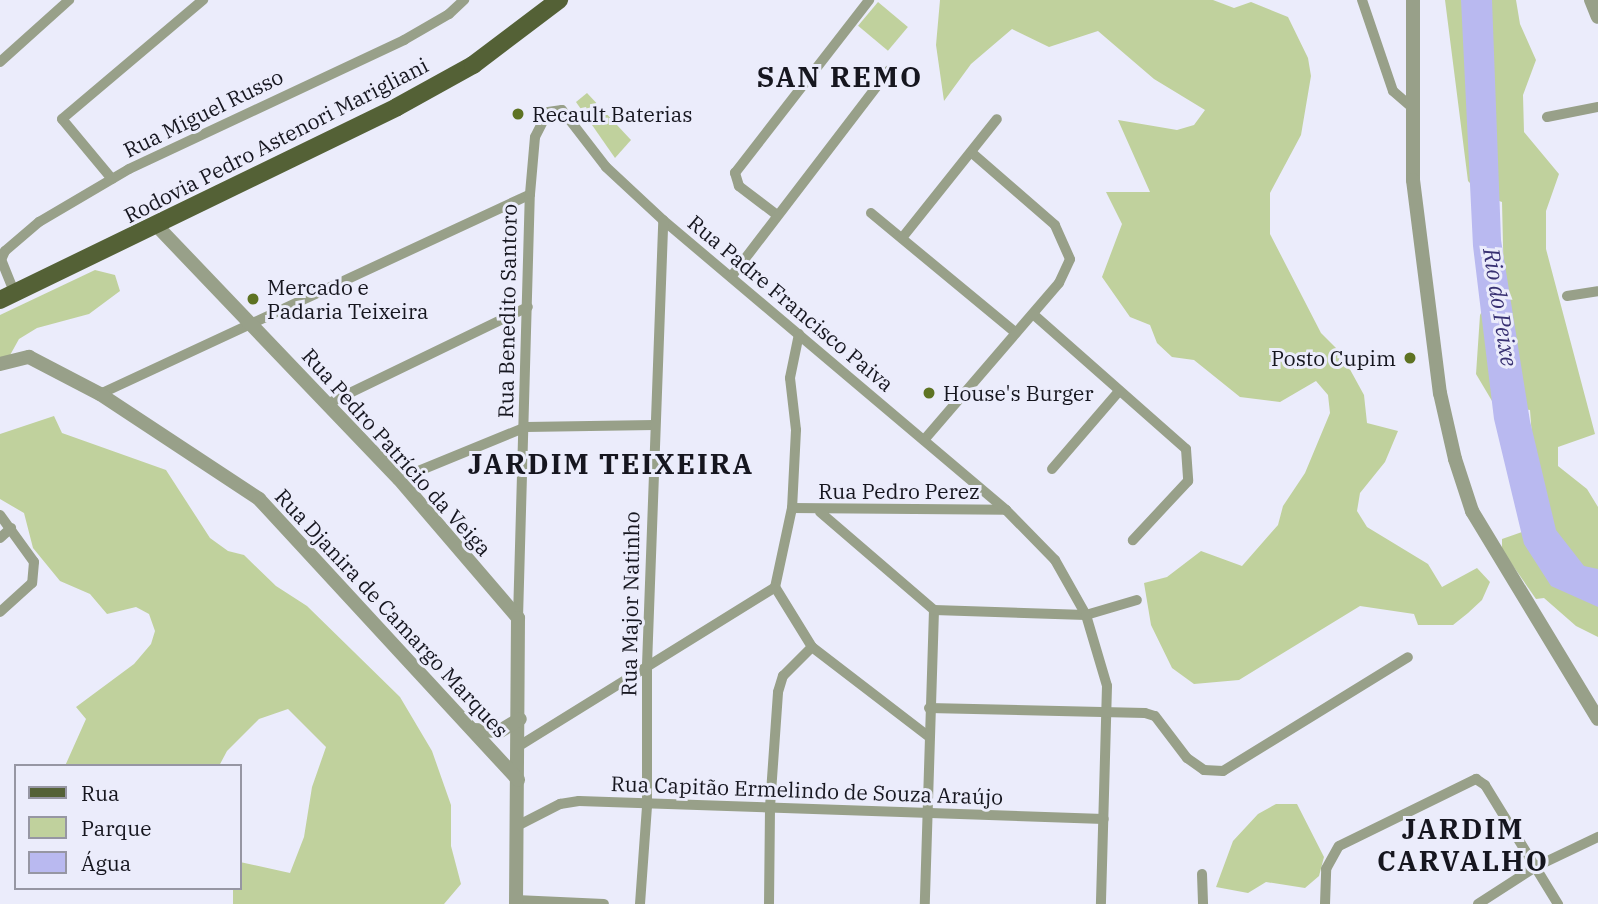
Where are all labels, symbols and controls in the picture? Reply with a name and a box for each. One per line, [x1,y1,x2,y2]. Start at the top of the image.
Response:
street label: Rodovia Pedro Astenori Marigliani [120,52,432,228]
district label: SAN REMO [758,60,922,94]
street label: Rua Miguel Russo [119,63,287,163]
place label: Recault Baterias [532,101,692,127]
marker: Recault Baterias [510,106,526,122]
street label: Rua Benedito Santoro [493,203,521,419]
street label: Rua Padre Francisco Paiva [683,209,899,397]
water label: Rio do Peixe [1478,246,1524,368]
place label: Mercado e Padaria Teixeira [267,274,428,324]
marker: Mercado e Padaria Teixeira [245,291,261,307]
street label: Rua Pedro Patrício da Veiga [297,343,497,561]
place label: Posto Cupim [1271,345,1396,371]
marker: Posto Cupim [1402,350,1418,366]
place label: House's Burger [943,380,1094,406]
marker: House's Burger [921,385,937,401]
district label: JARDIM TEIXEIRA [470,447,752,481]
street label: Rua Pedro Perez [818,478,980,504]
street label: Rua Djanira de Camargo Marques [270,484,514,742]
street label: Rua Major Natinho [616,511,644,697]
legend [14,764,242,890]
street label: Rua Capitão Ermelindo de Souza Araújo [610,771,1004,809]
text: Rua [81,779,119,807]
district label: JARDIM CARVALHO [1378,812,1548,878]
text: Parque [81,814,151,842]
text: Água [81,849,131,877]

